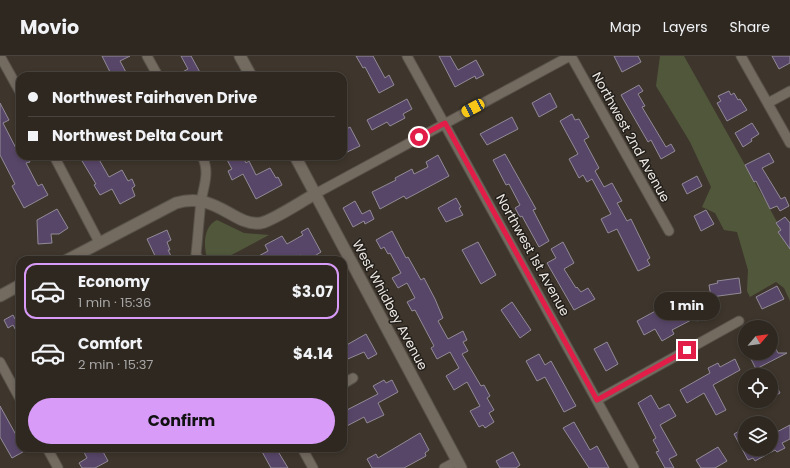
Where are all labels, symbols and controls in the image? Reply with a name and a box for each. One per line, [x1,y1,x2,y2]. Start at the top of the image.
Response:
text: Movio [20,14,79,41]
text: Map [610,17,641,37]
text: Layers [663,17,707,37]
text: Share [729,17,770,37]
street label: Northwest 2nd Avenue [587,69,675,205]
text: Northwest Fairhaven Drive [52,87,257,108]
car [460,97,486,119]
text: Northwest Delta Court [52,125,223,146]
route start [410,128,428,146]
street label: Northwest 1st Avenue [491,190,575,320]
street label: West Whidbey Avenue [348,236,432,374]
text: Economy [78,271,150,292]
icon: car [30,273,66,309]
text: $3.07 [292,281,333,302]
callout: 1 min [654,292,720,320]
text: 1 min · 15:36 [78,293,151,312]
text: 1 min [670,296,704,315]
north arrow [738,320,778,360]
map controls [738,320,778,456]
text: Comfort [78,333,142,354]
icon: car [30,335,66,371]
route end [678,341,696,359]
text: $4.14 [293,343,333,364]
text: 2 min · 15:37 [78,355,153,374]
button: locate [738,368,778,408]
button: Confirm [28,398,335,444]
button: layers [738,416,778,456]

